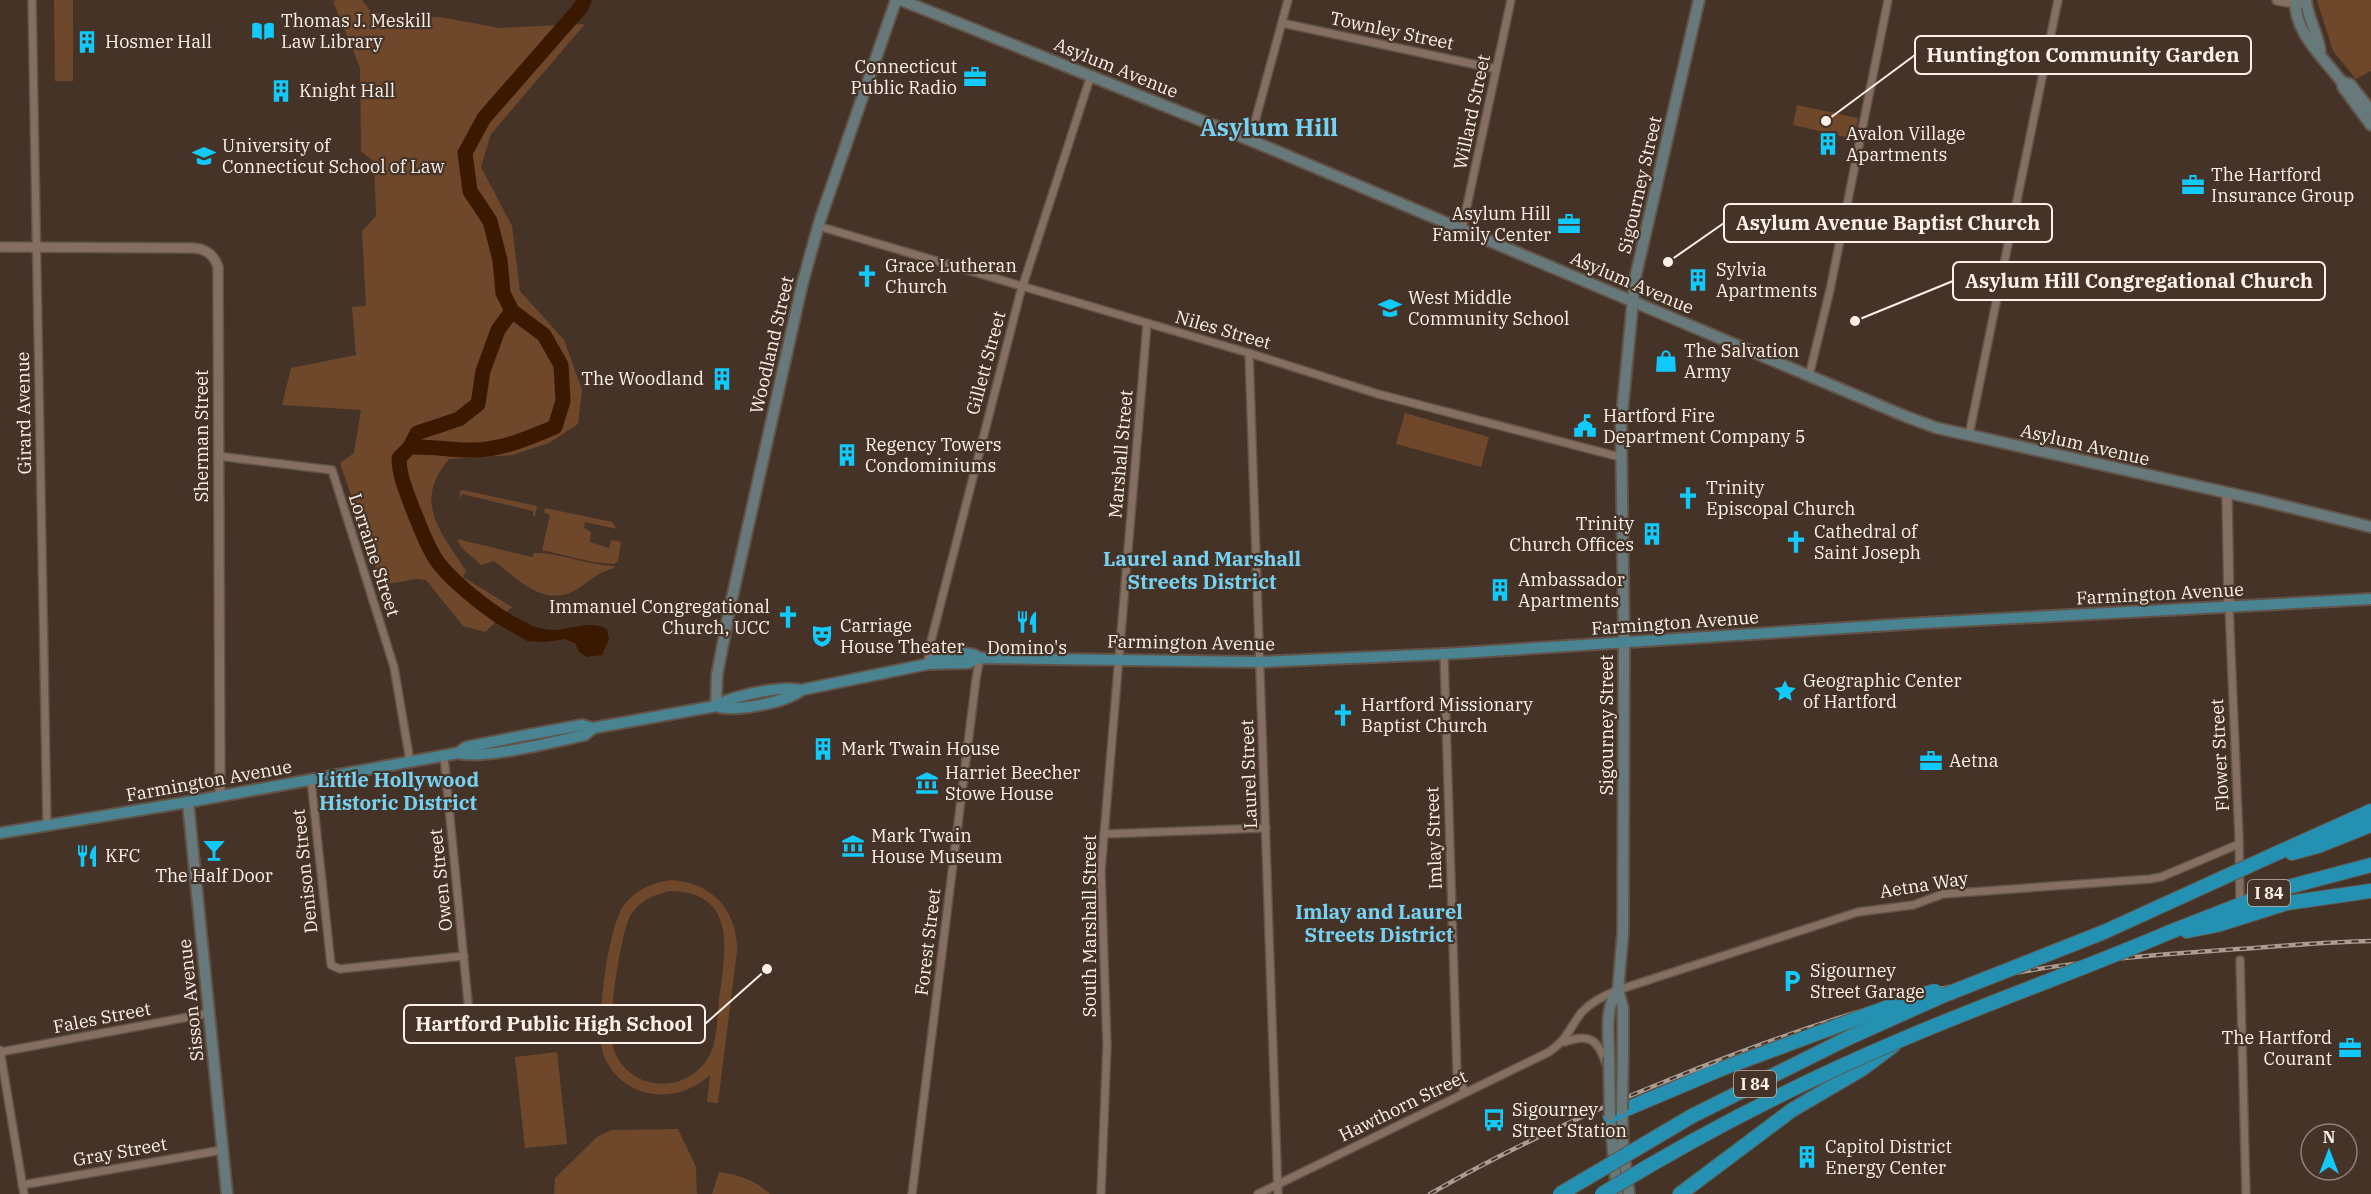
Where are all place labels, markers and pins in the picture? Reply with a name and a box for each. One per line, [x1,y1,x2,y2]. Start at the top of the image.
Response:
place label: Thomas J. Meskill Law Library [281,9,432,53]
library icon: Thomas J. Meskill Law Library [250,18,276,44]
building icon: Hosmer Hall [74,29,100,55]
place label: Hosmer Hall [105,30,212,53]
callout: Huntington Community Garden [1915,36,2251,74]
place label: Connecticut Public Radio [851,55,957,99]
office icon: Connecticut Public Radio [962,64,988,90]
building icon: Knight Hall [268,78,294,104]
place label: Knight Hall [299,79,395,102]
place label: Avalon Village Apartments [1846,122,1965,166]
building icon: Avalon Village Apartments [1815,131,1841,157]
place label: University of Connecticut School of Law [222,134,444,178]
school or university icon: University of Connecticut School of Law [191,143,217,169]
place label: The Hartford Insurance Group [2211,163,2354,207]
office icon: The Hartford Insurance Group [2180,172,2206,198]
place label: Asylum Hill Family Center [1432,202,1551,246]
callout: Asylum Avenue Baptist Church [1724,204,2052,242]
office icon: Asylum Hill Family Center [1556,211,1582,237]
place label: Grace Lutheran Church [885,254,1017,298]
place label: Sylvia Apartments [1716,258,1817,302]
callout: Asylum Hill Congregational Church [1953,262,2325,300]
church icon: Grace Lutheran Church [854,263,880,289]
building icon: Sylvia Apartments [1685,267,1711,293]
place label: West Middle Community School [1408,286,1569,330]
school or university icon: West Middle Community School [1377,295,1403,321]
place label: The Salvation Army [1684,339,1799,383]
shop icon: The Salvation Army [1653,348,1679,374]
building icon: The Woodland [709,366,735,392]
place label: The Woodland [581,367,704,390]
place label: Hartford Fire Department Company 5 [1603,404,1805,448]
public building icon: Hartford Fire Department Company 5 [1572,413,1598,439]
place label: Regency Towers Condominiums [865,433,1002,477]
building icon: Regency Towers Condominiums [834,442,860,468]
place label: Trinity Episcopal Church [1706,476,1855,520]
church icon: Trinity Episcopal Church [1675,485,1701,511]
place label: Trinity Church Offices [1509,512,1634,556]
place label: Cathedral of Saint Joseph [1814,520,1921,564]
building icon: Trinity Church Offices [1639,521,1665,547]
church icon: Cathedral of Saint Joseph [1783,529,1809,555]
place label: Ambassador Apartments [1518,568,1625,612]
building icon: Ambassador Apartments [1487,577,1513,603]
place label: Immanuel Congregational Church, UCC [549,595,770,639]
church icon: Immanuel Congregational Church, UCC [775,604,801,630]
restaurant icon: Domino's [1014,609,1040,635]
place label: Carriage House Theater [840,614,965,658]
theatre icon: Carriage House Theater [809,623,835,649]
place label: Domino's [987,636,1067,659]
place label: Geographic Center of Hartford [1803,669,1961,713]
place icon: Geographic Center of Hartford [1772,678,1798,704]
place label: Hartford Missionary Baptist Church [1361,693,1533,737]
church icon: Hartford Missionary Baptist Church [1330,702,1356,728]
building icon: Mark Twain House [810,736,836,762]
place label: Mark Twain House [841,737,1000,760]
office icon: Aetna [1918,748,1944,774]
place label: Aetna [1949,749,1999,772]
place label: Harriet Beecher Stowe House [945,761,1080,805]
museum icon: Harriet Beecher Stowe House [914,770,940,796]
place label: Mark Twain House Museum [871,824,1003,868]
museum icon: Mark Twain House Museum [840,833,866,859]
bar icon: The Half Door [201,837,227,863]
restaurant icon: KFC [74,843,100,869]
place label: KFC [105,844,140,867]
place label: The Half Door [155,864,273,887]
place label: Sigourney Street Garage [1810,959,1925,1003]
parking icon: Sigourney Street Garage [1779,968,1805,994]
callout: Hartford Public High School [404,1005,705,1043]
place label: The Hartford Courant [2222,1026,2332,1070]
office icon: The Hartford Courant [2337,1035,2363,1061]
place label: Sigourney Street Station [1512,1098,1627,1142]
bus stop icon: Sigourney Street Station [1481,1107,1507,1133]
place label: Capitol District Energy Center [1825,1135,1952,1179]
building icon: Capitol District Energy Center [1794,1144,1820,1170]

